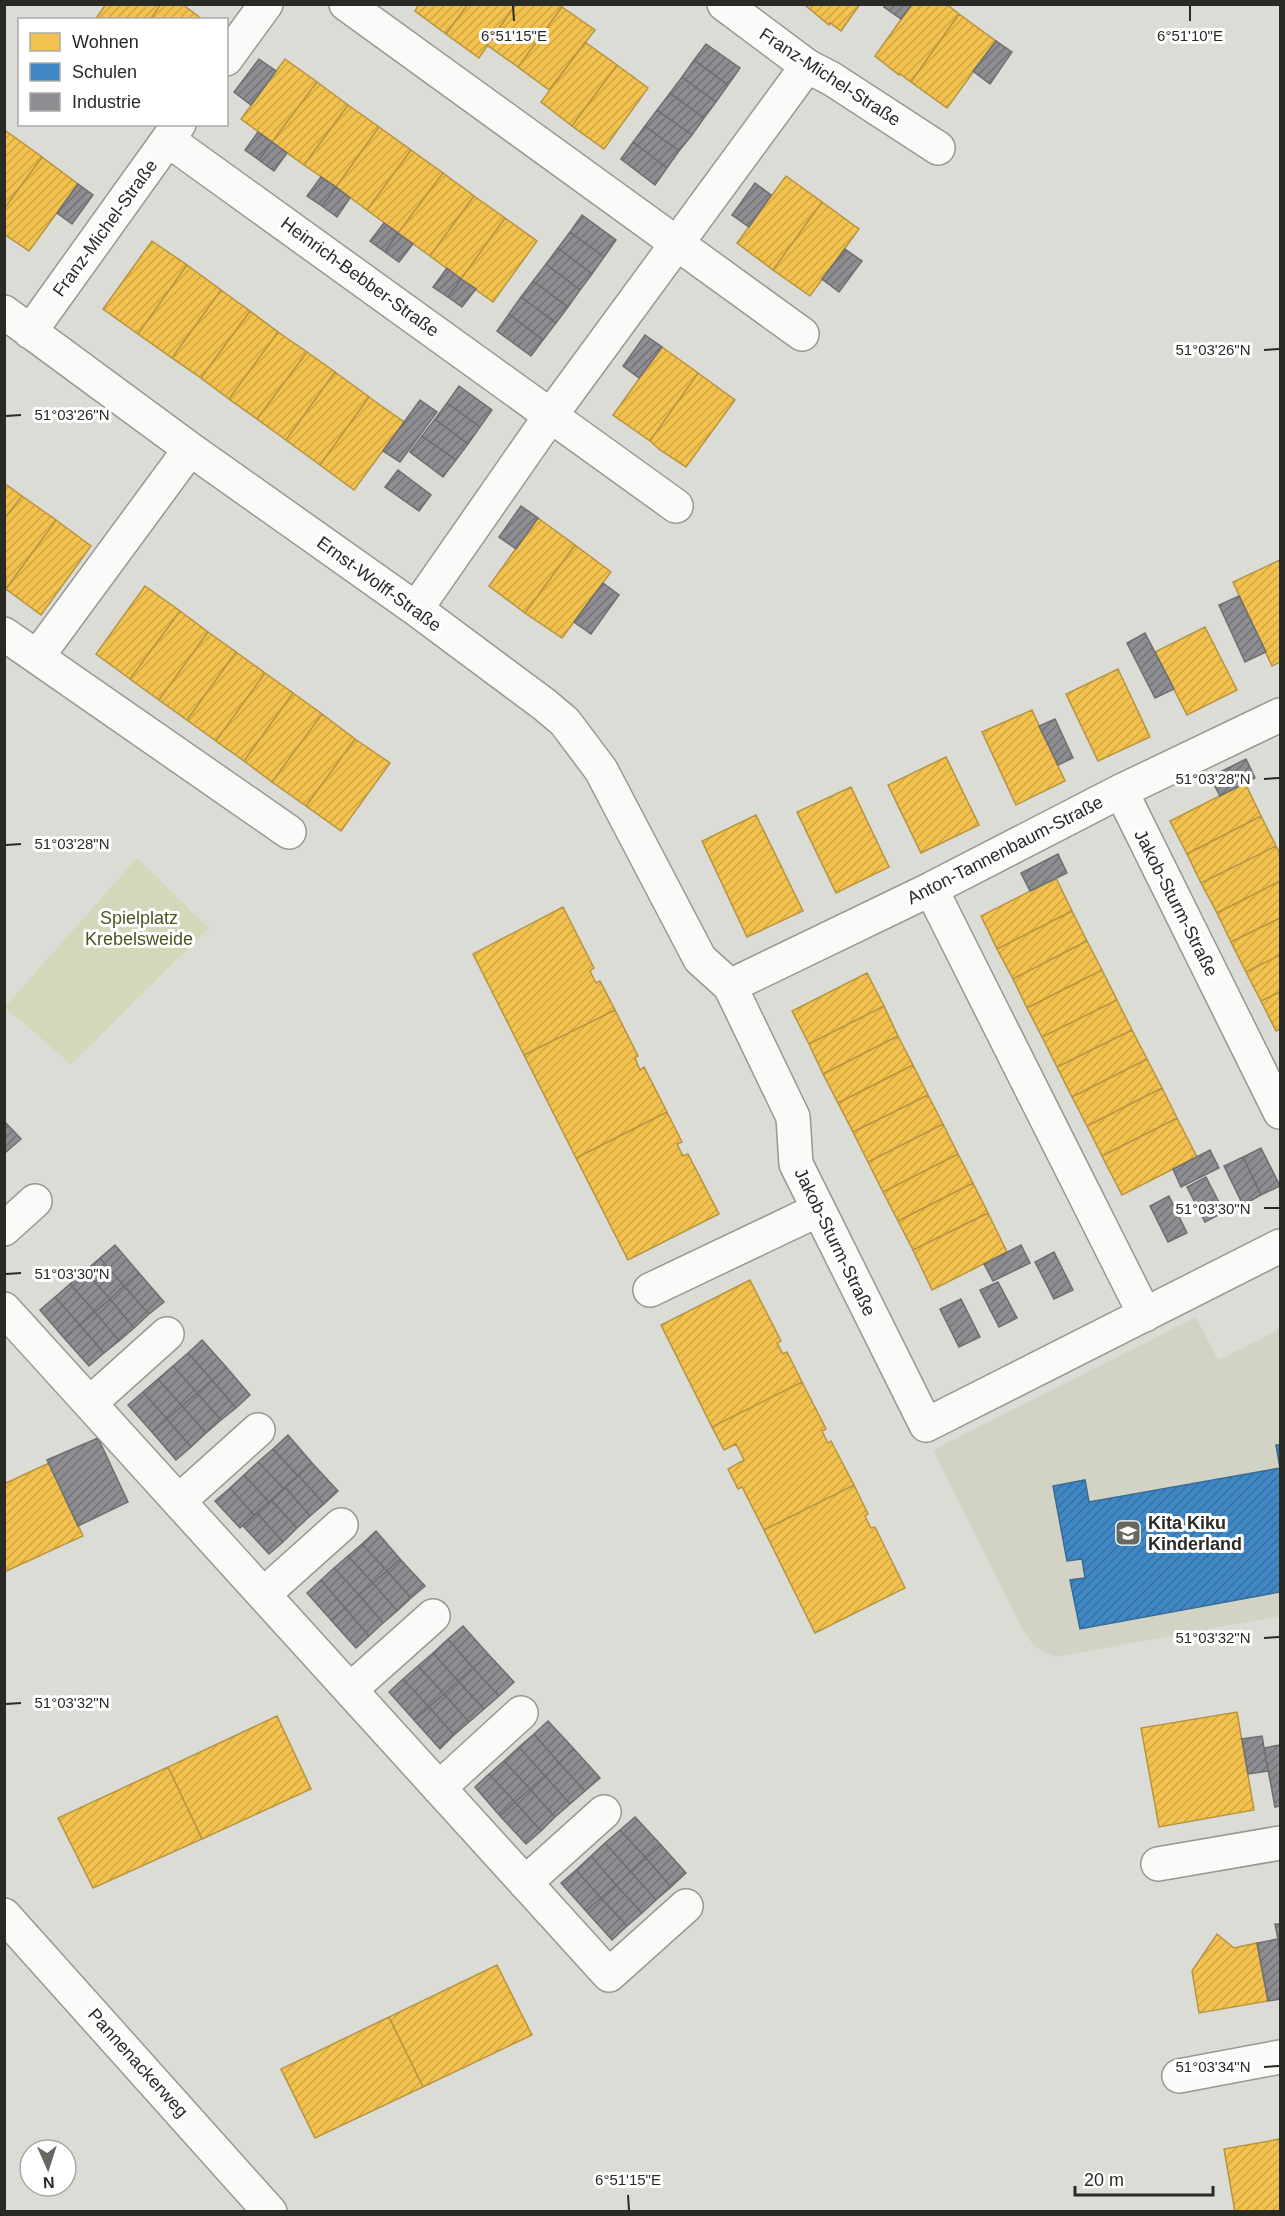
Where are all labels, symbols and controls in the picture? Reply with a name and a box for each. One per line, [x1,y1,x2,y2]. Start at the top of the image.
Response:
legend [18,18,228,126]
street label: Franz-Michel-Straße [756,24,904,130]
text: 6°51'15"E [481,27,547,44]
text: 6°51'10"E [1157,27,1223,44]
text: Wohnen [72,32,139,52]
text: Schulen [72,62,137,82]
text: Industrie [72,92,141,112]
street label: Franz-Michel-Straße [49,156,161,300]
street label: Heinrich-Bebber-Straße [277,213,443,341]
text: 51°03'26"N [1175,341,1251,358]
text: 51°03'26"N [34,406,110,423]
street label: Ernst-Wolff-Straße [313,532,445,636]
text: 51°03'28"N [1175,770,1251,787]
street label: Anton-Tannenbaum-Straße [904,792,1106,908]
street label: Jakob-Sturm-Straße [1130,826,1222,980]
text: 51°03'28"N [34,835,110,852]
park label: Spielplatz Krebelsweide [85,908,193,949]
street label: Jakob-Sturm-Straße [790,1165,880,1319]
text: 51°03'30"N [1175,1200,1251,1217]
text: 51°03'30"N [34,1265,110,1282]
place label: Kita Kiku Kinderland [1148,1513,1242,1554]
school or university icon: Kita Kiku Kinderland [1113,1518,1143,1548]
text: 51°03'32"N [1175,1629,1251,1646]
text: 51°03'32"N [34,1694,110,1711]
street label: Pannenackerweg [84,2005,192,2121]
text: 51°03'34"N [1175,2058,1251,2075]
north arrow [18,2138,78,2198]
scale bar [1075,2159,1213,2197]
text: 20 m [1084,2170,1124,2190]
text: 6°51'15"E [595,2171,661,2188]
text: N [43,2174,55,2191]

